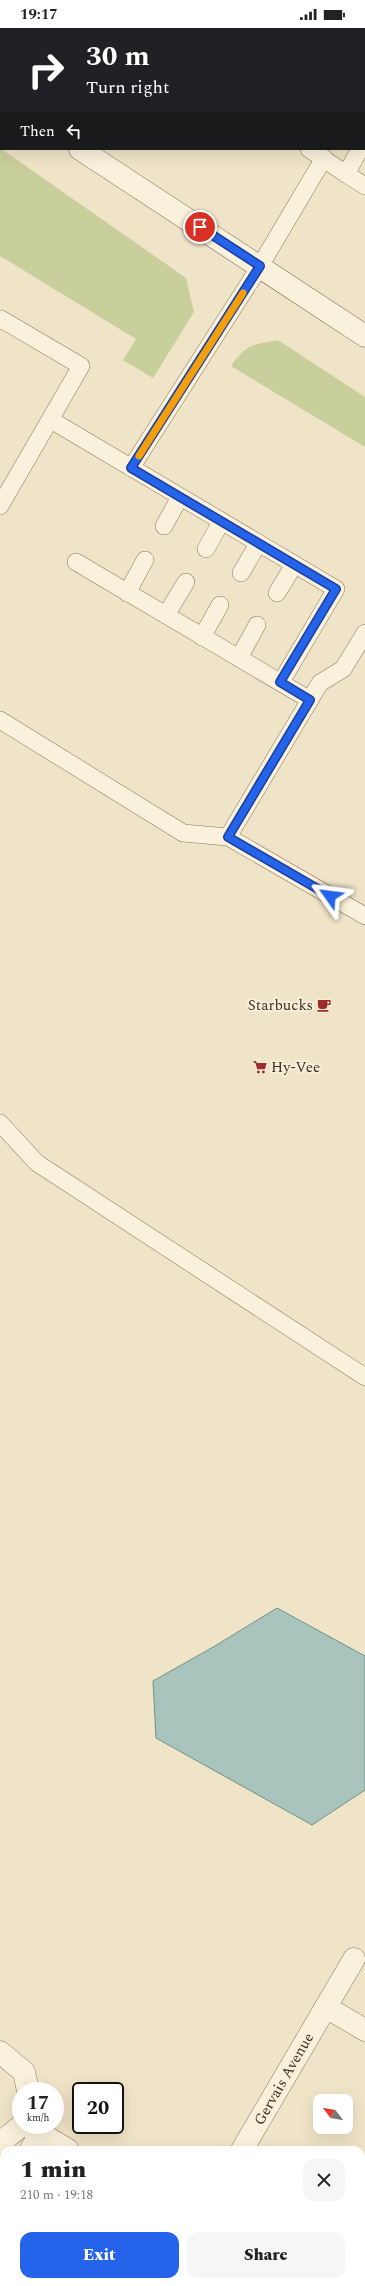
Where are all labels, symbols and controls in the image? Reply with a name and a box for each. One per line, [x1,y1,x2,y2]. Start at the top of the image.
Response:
text: 19:17 [20,3,58,26]
text: 30 m [86,35,150,78]
icon: right [20,44,72,96]
text: Turn right [86,74,169,101]
text: Then [20,120,55,143]
icon: left [63,120,85,142]
pin [183,210,217,244]
icon: arrive [189,216,211,238]
position arrow [309,875,351,917]
place label: Starbucks [248,994,313,1017]
cafe icon: Starbucks [316,997,332,1013]
place label: Hy-Vee [271,1056,320,1079]
supermarket icon: Hy-Vee [252,1059,268,1075]
street label: Gervais Avenue [248,2028,320,2130]
speed limit sign: 20 [72,2082,124,2134]
text: 17 [27,2088,49,2118]
north arrow [313,2094,353,2134]
map controls [313,2094,353,2134]
text: km/h [27,2110,49,2126]
text: 1 min [20,2152,86,2188]
button: close [303,2159,345,2201]
text: 210 m · 19:18 [20,2185,93,2205]
button: Exit [20,2232,179,2278]
button: Share [187,2232,345,2278]

